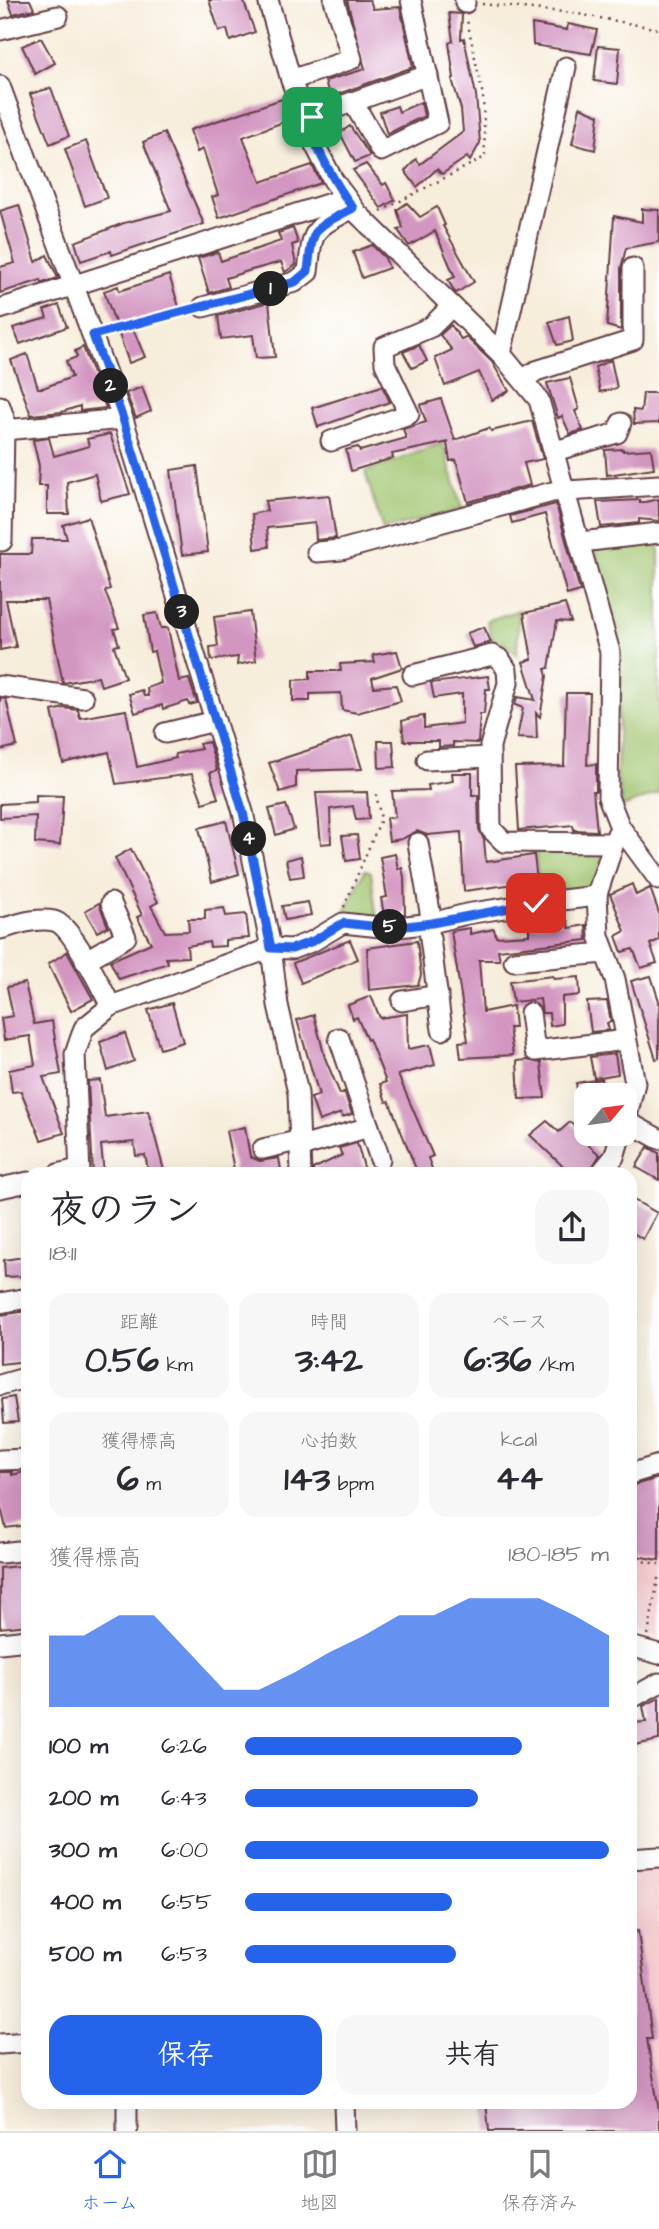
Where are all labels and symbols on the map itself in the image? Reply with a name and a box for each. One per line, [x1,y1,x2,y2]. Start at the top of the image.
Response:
pin [282,87,342,147]
pin: 1 [254,272,288,306]
pin: 2 [94,368,128,404]
pin: 3 [164,594,200,630]
pin: 4 [232,822,266,856]
pin [506,873,566,933]
pin: 5 [372,909,408,944]
north arrow [574,1083,637,1146]

